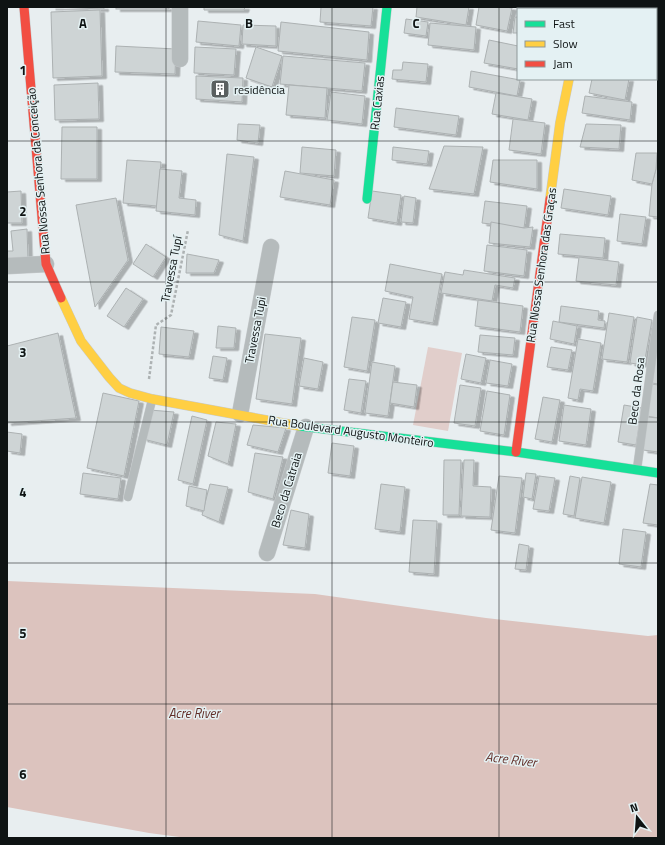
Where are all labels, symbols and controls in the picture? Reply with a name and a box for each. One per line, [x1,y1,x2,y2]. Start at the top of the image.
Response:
legend [517,8,657,80]
text: A [79,13,87,33]
text: B [245,13,253,33]
text: C [412,13,420,33]
text: Fast [553,14,576,33]
text: Slow [553,34,578,53]
text: Jam [553,54,573,73]
text: 1 [19,60,27,80]
street label: Rua Caxias [365,74,389,131]
building icon: residência [209,78,231,100]
place label: residência [234,80,285,99]
street label: Rua Nossa Senhora da Conceição [21,87,55,255]
street label: Rua Nossa Senhora das Graças [521,186,561,344]
text: 2 [19,201,27,221]
street label: Travessa Tupí [155,233,187,304]
street label: Travessa Tupi [239,295,271,365]
text: 3 [19,342,27,362]
street label: Beco da Rosa [622,356,650,426]
street label: Rua Boulevard Augusto Monteiro [267,410,435,452]
street label: Beco da Catraia [265,450,307,530]
text: 4 [19,482,27,502]
text: 5 [19,623,27,643]
water label: Acre River [168,703,221,723]
water label: Acre River [484,746,539,772]
text: 6 [19,764,27,784]
north arrow [617,797,657,837]
text: N [628,799,640,816]

